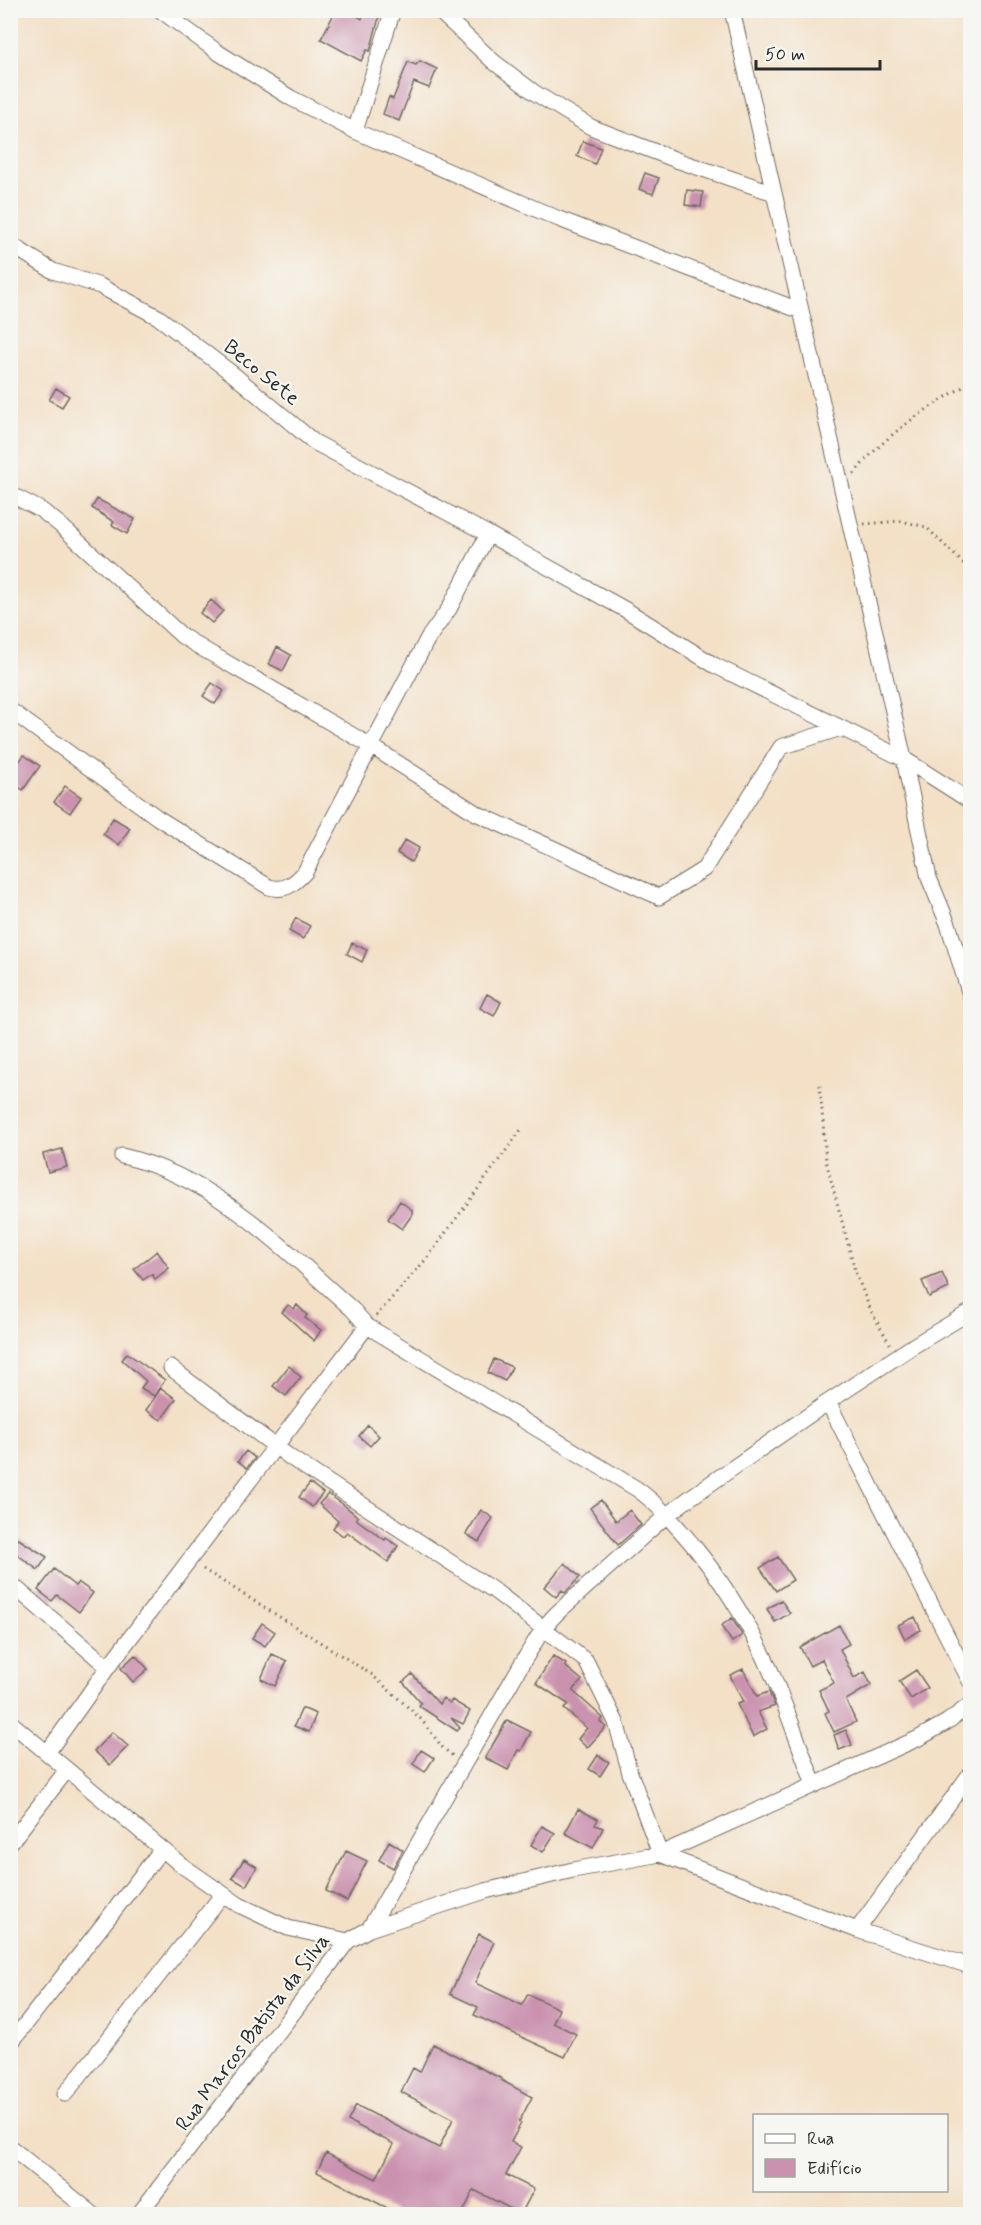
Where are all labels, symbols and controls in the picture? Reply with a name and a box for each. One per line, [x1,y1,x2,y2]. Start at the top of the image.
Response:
scale bar [756,33,880,71]
text: 50 m [765,43,805,67]
street label: Beco Sete [217,333,305,412]
street label: Rua Marcos Batista da Silva [169,1928,336,2137]
legend [753,2114,948,2192]
text: Rua [807,2127,834,2151]
text: Edifício [807,2157,862,2181]

